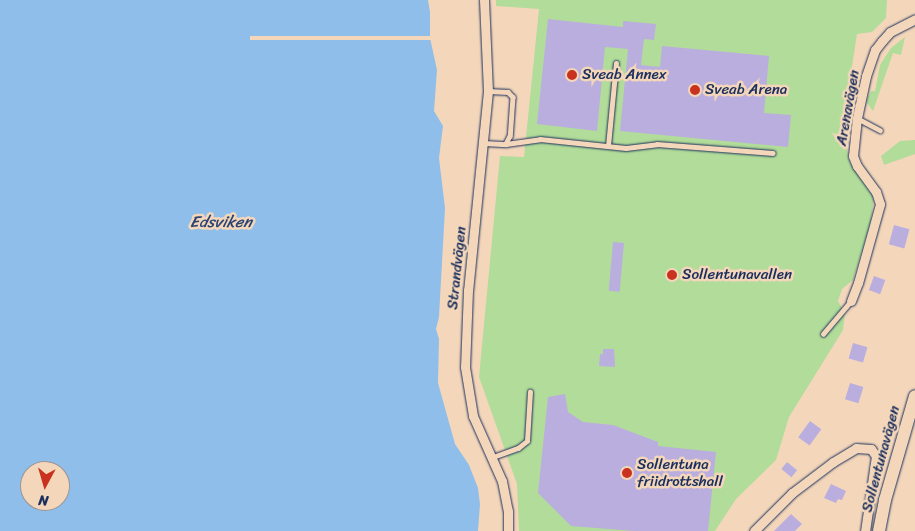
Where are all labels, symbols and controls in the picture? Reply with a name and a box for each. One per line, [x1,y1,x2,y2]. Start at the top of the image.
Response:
place label: Sveab Annex [582,66,667,84]
marker: Sveab Annex [566,69,578,81]
street label: Arenavägen [832,69,864,147]
place label: Sveab Arena [705,81,788,99]
marker: Sveab Arena [689,84,701,96]
water label: Edsviken [190,212,252,232]
street label: Strandvägen [444,225,470,311]
place label: Sollentunavallen [682,266,792,284]
marker: Sollentunavallen [666,269,678,281]
street label: Sollentunavägen [858,404,904,514]
place label: Sollentuna friidrottshall [637,455,723,490]
north arrow [20,461,70,511]
marker: Sollentuna friidrottshall [621,467,633,479]
text: N [37,487,50,513]

